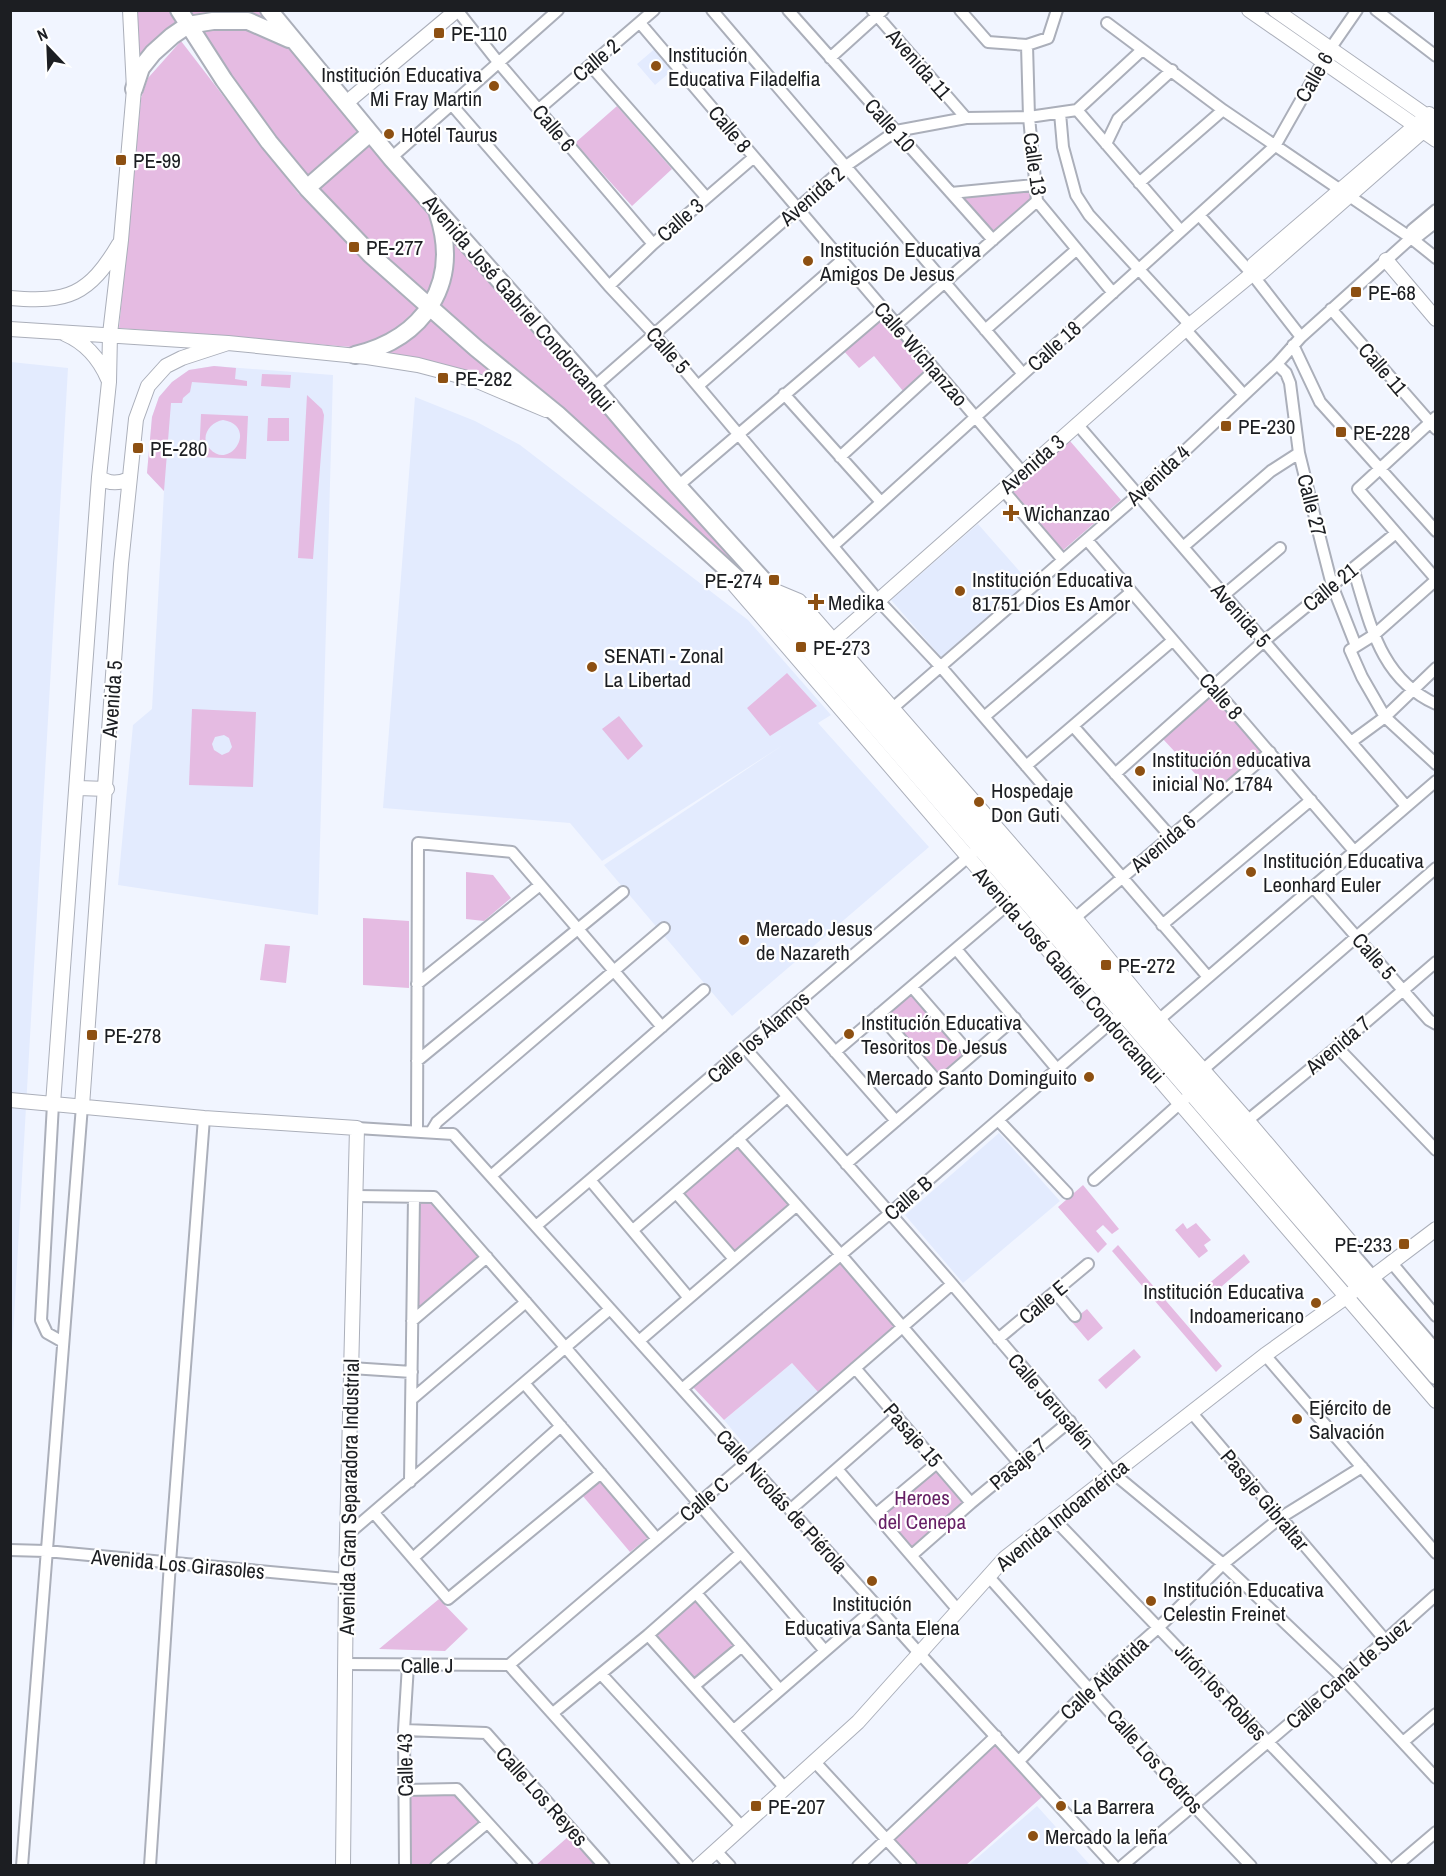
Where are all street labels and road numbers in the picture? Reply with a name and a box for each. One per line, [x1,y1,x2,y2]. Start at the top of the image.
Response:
street label: Avenida 11 [879,21,958,106]
street label: Calle 2 [566,32,626,88]
street label: Calle 6 [1288,47,1340,107]
street label: Calle 10 [858,92,922,158]
street label: Calle 6 [526,98,582,158]
street label: Calle 8 [702,99,758,159]
street label: Calle 13 [1016,131,1054,197]
street label: Avenida 2 [773,160,851,233]
street label: Avenida José Gabriel Condorcanqui [416,188,621,418]
street label: Calle 3 [650,191,710,249]
street label: Calle Wichanzao [867,295,975,413]
street label: Calle 18 [1021,314,1087,378]
street label: Calle 5 [639,320,697,380]
street label: Calle 11 [1352,336,1415,402]
street label: Avenida 3 [993,428,1071,501]
street label: Avenida 4 [1119,438,1196,513]
street label: Calle 27 [1290,471,1334,539]
street label: Calle 21 [1296,556,1364,618]
street label: Avenida 5 [1204,576,1277,654]
street label: Avenida 5 [95,659,129,740]
street label: Calle 8 [1192,666,1250,726]
street label: Avenida 6 [1123,807,1202,880]
street label: Avenida José Gabriel Condorcanqui [966,860,1171,1090]
street label: Calle 5 [1345,926,1403,986]
street label: Calle los Álamos [700,984,816,1090]
street label: Avenida 7 [1298,1009,1377,1082]
street label: Calle B [878,1169,938,1227]
street label: Calle E [1012,1273,1074,1331]
street label: Calle Jerusalén [1001,1347,1101,1455]
street label: Avenida Gran Separadora Industrial [332,1359,366,1636]
street label: Pasaje 15 [877,1397,949,1473]
street label: Calle Nicolás de Piérola [709,1423,855,1580]
street label: Pasaje 7 [983,1431,1053,1497]
street label: Pasaje Gibraltar [1214,1443,1316,1557]
street label: Avenida Indoamérica [989,1452,1135,1578]
street label: Calle C [673,1470,735,1528]
street label: Avenida Los Girasoles [89,1542,266,1586]
street label: Calle Canal de Suez [1279,1610,1417,1735]
street label: Calle Atlántida [1053,1629,1155,1726]
street label: Jirón los Robles [1168,1637,1274,1747]
street label: Calle J [401,1651,453,1680]
street label: Calle Los Cedros [1100,1702,1210,1820]
street label: Calle 43 [390,1733,420,1797]
street label: Calle Los Reyes [489,1740,595,1852]

